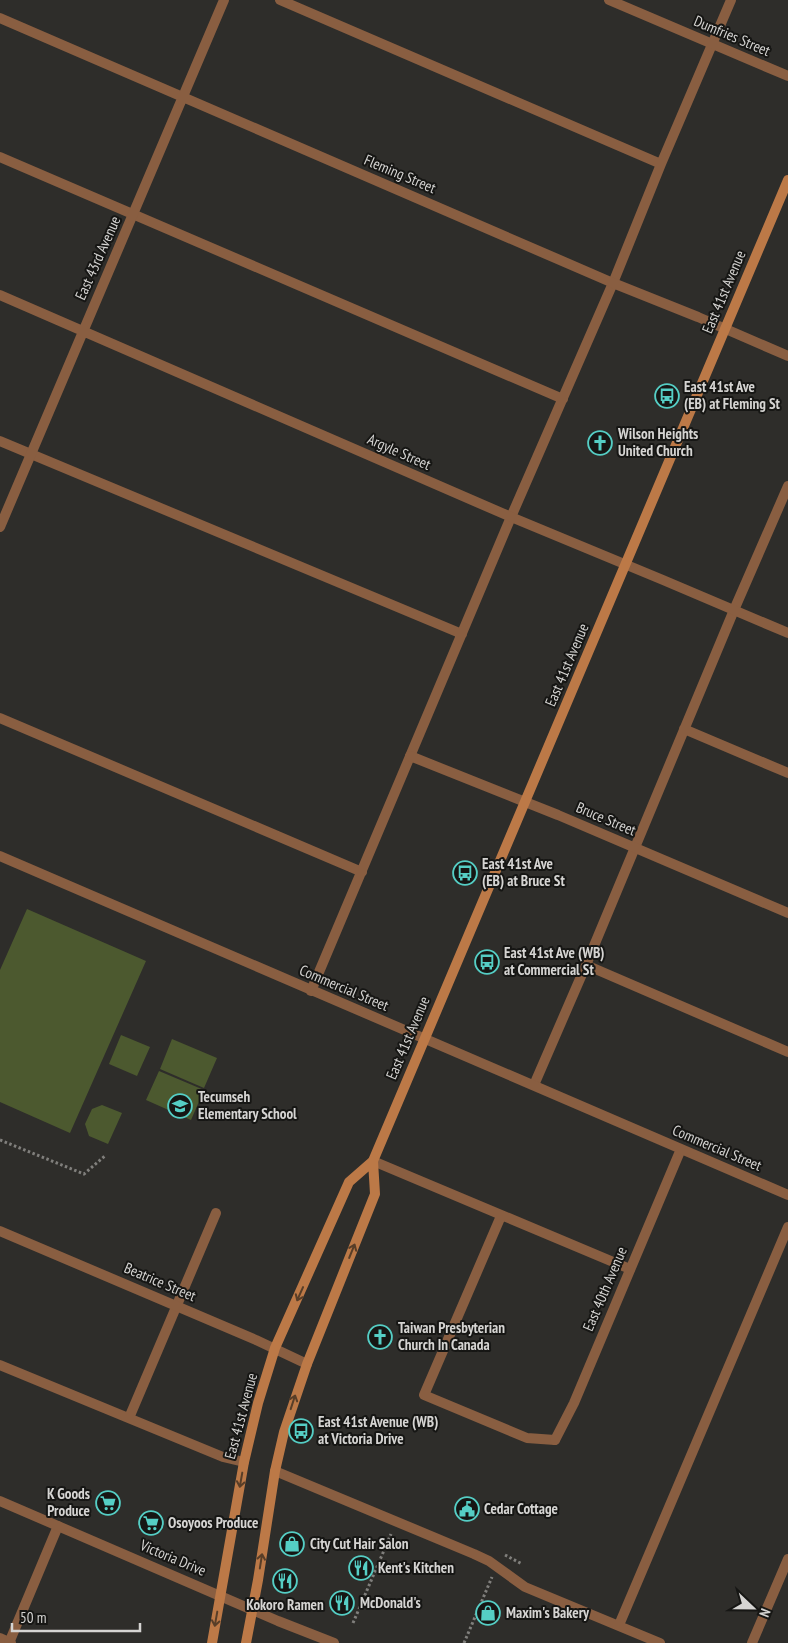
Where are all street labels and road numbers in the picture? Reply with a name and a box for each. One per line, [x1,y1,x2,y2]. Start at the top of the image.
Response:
street label: Dumfries Street [691,11,773,60]
street label: Fleming Street [361,150,439,197]
street label: East 43rd Avenue [71,213,124,303]
street label: East 41st Avenue [698,247,750,336]
street label: Argyle Street [365,429,434,474]
street label: East 41st Avenue [541,620,593,709]
street label: Bruce Street [573,797,639,840]
street label: Commercial Street [297,960,392,1015]
street label: East 41st Avenue [382,993,434,1082]
street label: Commercial Street [670,1120,765,1175]
street label: East 40th Avenue [578,1244,631,1334]
street label: Beatrice Street [121,1258,199,1305]
street label: East 41st Avenue [220,1371,261,1461]
street label: Victoria Drive [136,1535,209,1580]

